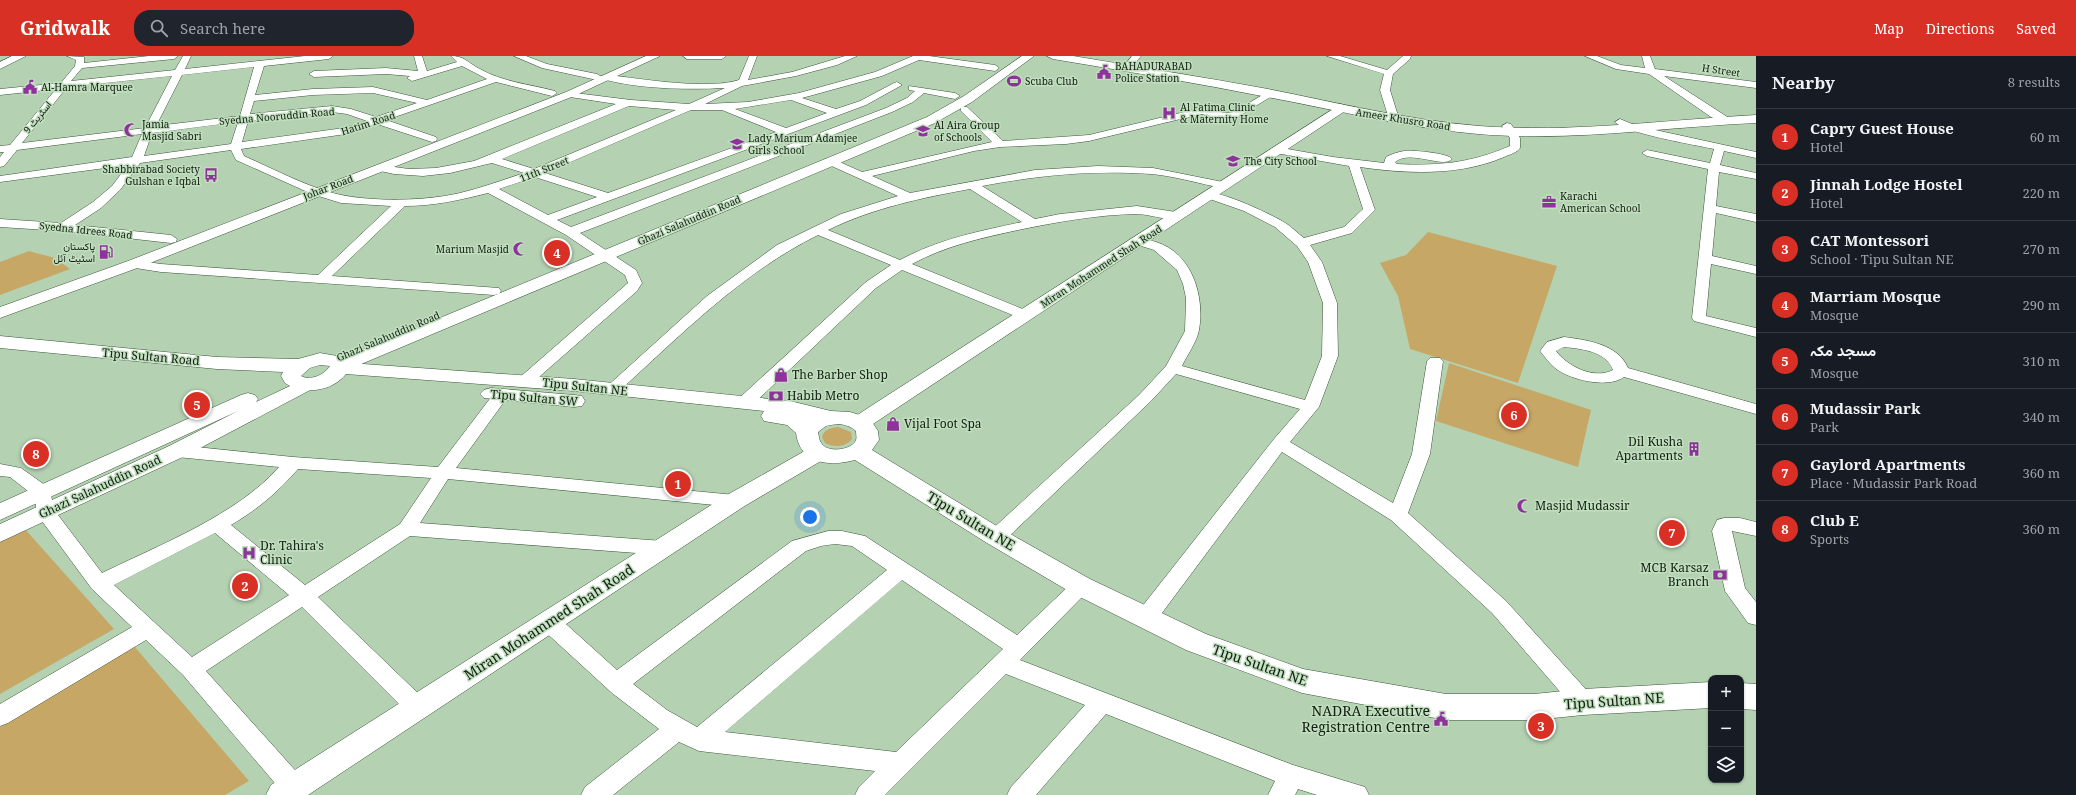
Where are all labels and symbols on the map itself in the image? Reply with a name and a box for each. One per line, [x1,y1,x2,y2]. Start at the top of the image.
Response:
place label: BAHADURABAD Police Station [1115,59,1192,85]
street label: H Street [1701,60,1741,80]
public building icon: BAHADURABAD Police Station [1096,64,1112,80]
sports icon: Scuba Club [1006,73,1022,89]
place label: Scuba Club [1025,74,1078,88]
public building icon: Al-Hamra Marquee [22,79,38,95]
place label: Al-Hamra Marquee [41,80,133,94]
street label: اسٹریٹ 9 [20,98,54,136]
place label: Al Fatima Clinic & Maternity Home [1180,100,1269,126]
street label: Syedna Nooruddin Road [219,104,335,128]
hospital icon: Al Fatima Clinic & Maternity Home [1161,105,1177,121]
street label: Ameer Khusro Road [1355,105,1451,133]
street label: Hatim Road [339,108,397,138]
place label: Jamia Masjid Sabri [141,117,202,143]
place label: Al Aira Group of Schools [934,118,1000,144]
mosque icon: Jamia Masjid Sabri [123,122,139,138]
school or university icon: Al Aira Group of Schools [915,123,931,139]
place label: Lady Marium Adamjee Girls School [748,131,857,157]
school or university icon: Lady Marium Adamjee Girls School [729,136,745,152]
street label: 11th Street [517,153,571,185]
school or university icon: The City School [1225,153,1241,169]
place label: The City School [1244,154,1317,168]
place label: Shabbirabad Society Gulshan e Iqbal [103,162,200,188]
bus stop icon: Shabbirabad Society Gulshan e Iqbal [203,167,219,183]
street label: Johar Road [300,171,355,203]
place label: Karachi American School [1560,189,1641,215]
street label: Ghazi Salahuddin Road [635,192,743,248]
office icon: Karachi American School [1541,194,1557,210]
street label: Syedna Idrees Road [39,218,133,242]
street label: Miran Mohammed Shah Road [1037,221,1165,311]
pin: 4 [544,238,570,268]
place label: پاکستان اسٹیٹ آئل [53,239,95,265]
mosque icon: Marium Masjid [512,241,528,257]
place label: Marium Masjid [436,242,509,256]
fuel station icon: پاکستان اسٹیٹ آئل [98,244,114,260]
street label: Ghazi Salahuddin Road [334,308,442,364]
street label: Tipu Sultan Road [102,344,201,369]
place label: The Barber Shop [792,366,888,383]
shop icon: The Barber Shop [773,367,789,383]
street label: Tipu Sultan NE [542,374,629,399]
street label: Tipu Sultan SW [490,385,579,410]
place label: Habib Metro [787,387,860,404]
bank icon: Habib Metro [768,388,784,404]
pin: 5 [184,390,210,420]
pin: 6 [1501,400,1527,430]
place label: Vijal Foot Spa [904,415,982,432]
shop icon: Vijal Foot Spa [885,416,901,432]
place label: Dil Kusha Apartments [1615,433,1683,464]
pin: 8 [23,439,49,469]
building icon: Dil Kusha Apartments [1686,441,1702,457]
street label: Ghazi Salahuddin Road [36,450,164,522]
pin: 1 [665,469,691,499]
street label: Tipu Sultan NE [924,487,1019,555]
place label: Masjid Mudassir [1535,497,1630,514]
mosque icon: Masjid Mudassir [1516,498,1532,514]
your location [800,507,820,527]
pin: 7 [1659,518,1685,548]
place label: Dr. Tahira's Clinic [260,537,324,568]
hospital icon: Dr. Tahira's Clinic [241,545,257,561]
street label: Miran Mohammed Shah Road [460,559,638,684]
place label: MCB Karsaz Branch [1640,559,1709,590]
bank icon: MCB Karsaz Branch [1712,567,1728,583]
pin: 2 [232,571,258,601]
street label: Tipu Sultan NE [1210,639,1311,690]
street label: Tipu Sultan NE [1563,688,1665,713]
place label: NADRA Executive Registration Centre [1302,701,1430,736]
public building icon: NADRA Executive Registration Centre [1433,711,1449,727]
pin: 3 [1528,711,1554,741]

